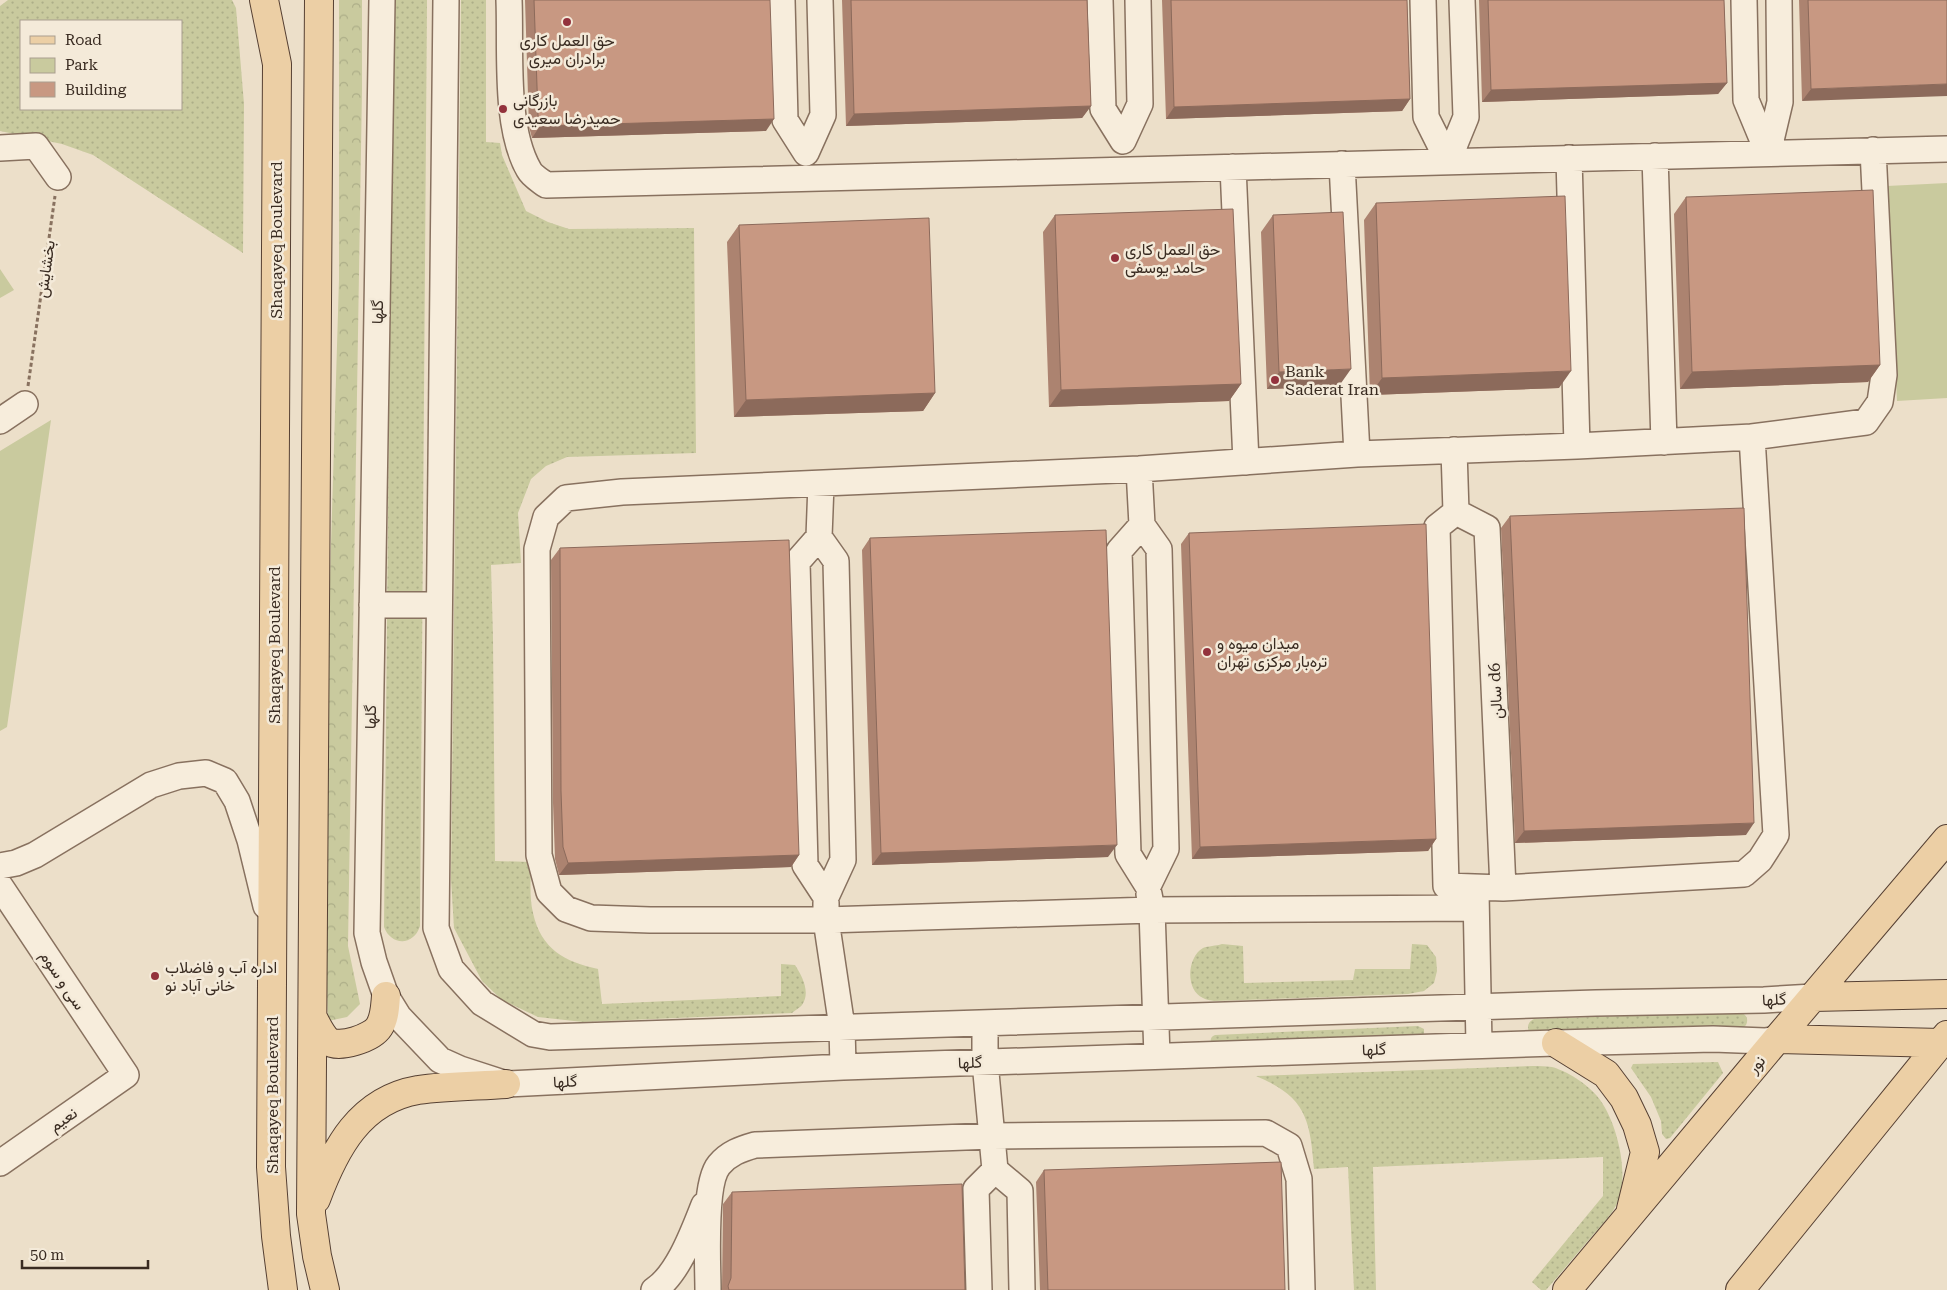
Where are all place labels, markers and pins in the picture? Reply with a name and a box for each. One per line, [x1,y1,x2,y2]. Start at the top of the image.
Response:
marker: حق العمل کاری برادران میری [561,16,573,28]
place label: حق العمل کاری برادران میری [519,31,615,69]
place label: بازرگانی حمیدرضا سعیدی [513,91,621,129]
marker: بازرگانی حمیدرضا سعیدی [497,103,509,115]
place label: حق العمل کاری حامد یوسفی [1125,240,1221,278]
marker: حق العمل کاری حامد یوسفی [1109,252,1121,264]
place label: Bank Saderat Iran [1285,362,1379,399]
marker: Bank Saderat Iran [1269,374,1281,386]
place label: میدان میوه و تره‌بار مرکزی تهران [1217,634,1327,672]
marker: میدان میوه و تره‌بار مرکزی تهران [1201,646,1213,658]
place label: اداره آب و فاضلاب خانی آباد نو [165,958,277,996]
marker: اداره آب و فاضلاب خانی آباد نو [149,970,161,982]

